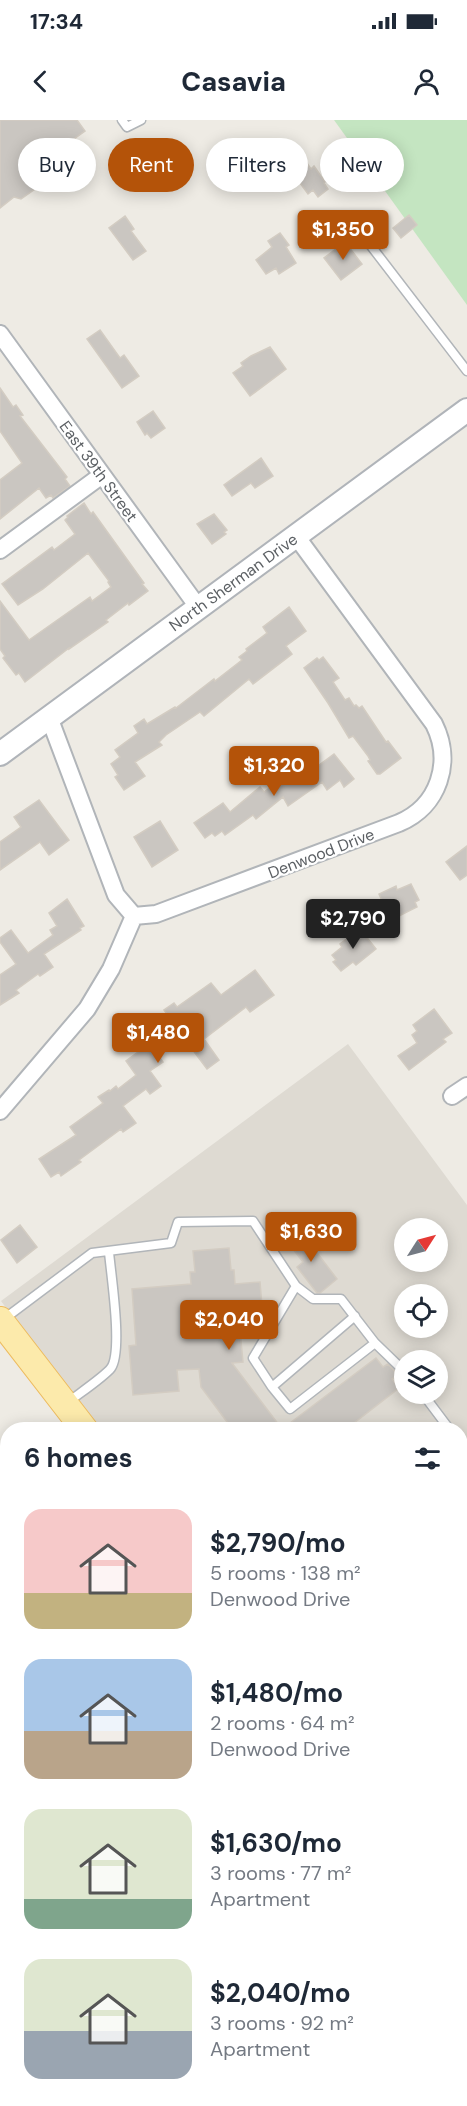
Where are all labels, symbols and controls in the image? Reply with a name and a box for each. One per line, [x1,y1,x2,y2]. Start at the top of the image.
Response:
text: 17:34 [30,7,83,36]
text: Casavia [181,64,286,99]
icon: back [24,65,57,98]
icon: person [410,65,443,98]
chip: Buy [18,138,96,192]
chip: Rent [108,138,194,192]
chip: Filters [206,138,308,192]
chip: New [320,138,404,192]
pin: $1,350 [294,210,392,261]
text: $1,350 [312,216,374,242]
street label: East 39th Street [55,417,142,526]
street label: North Sherman Drive [165,529,302,636]
pin: $1,320 [225,746,323,797]
text: $1,320 [243,752,305,778]
street label: Denwood Drive [265,824,377,883]
pin: $2,790 [304,899,402,950]
text: $2,790 [320,905,386,931]
pin: $1,480 [109,1013,207,1064]
text: $1,480 [126,1019,190,1045]
pin: $1,630 [262,1212,360,1263]
text: $1,630 [279,1218,343,1244]
north arrow [394,1218,448,1272]
map controls [394,1218,448,1404]
button: locate [394,1284,448,1338]
pin: $2,040 [180,1300,278,1351]
text: $2,040 [194,1306,264,1332]
button: layers [394,1350,448,1404]
text: 6 homes [24,1441,132,1475]
icon: filters [411,1442,444,1475]
text: $2,790/mo [210,1526,346,1560]
icon: home [72,1533,144,1605]
text: 5 rooms · 138 m² [210,1560,361,1586]
text: Denwood Drive [210,1586,350,1612]
text: $1,480/mo [210,1676,343,1710]
icon: home [72,1683,144,1755]
text: 2 rooms · 64 m² [210,1710,354,1736]
text: Denwood Drive [210,1736,350,1762]
text: $1,630/mo [210,1826,342,1860]
icon: home [72,1833,144,1905]
text: 3 rooms · 77 m² [210,1860,351,1886]
text: Apartment [210,1886,310,1912]
text: $2,040/mo [210,1976,351,2010]
icon: home [72,1983,144,2055]
text: 3 rooms · 92 m² [210,2010,354,2036]
text: Apartment [210,2036,310,2062]

